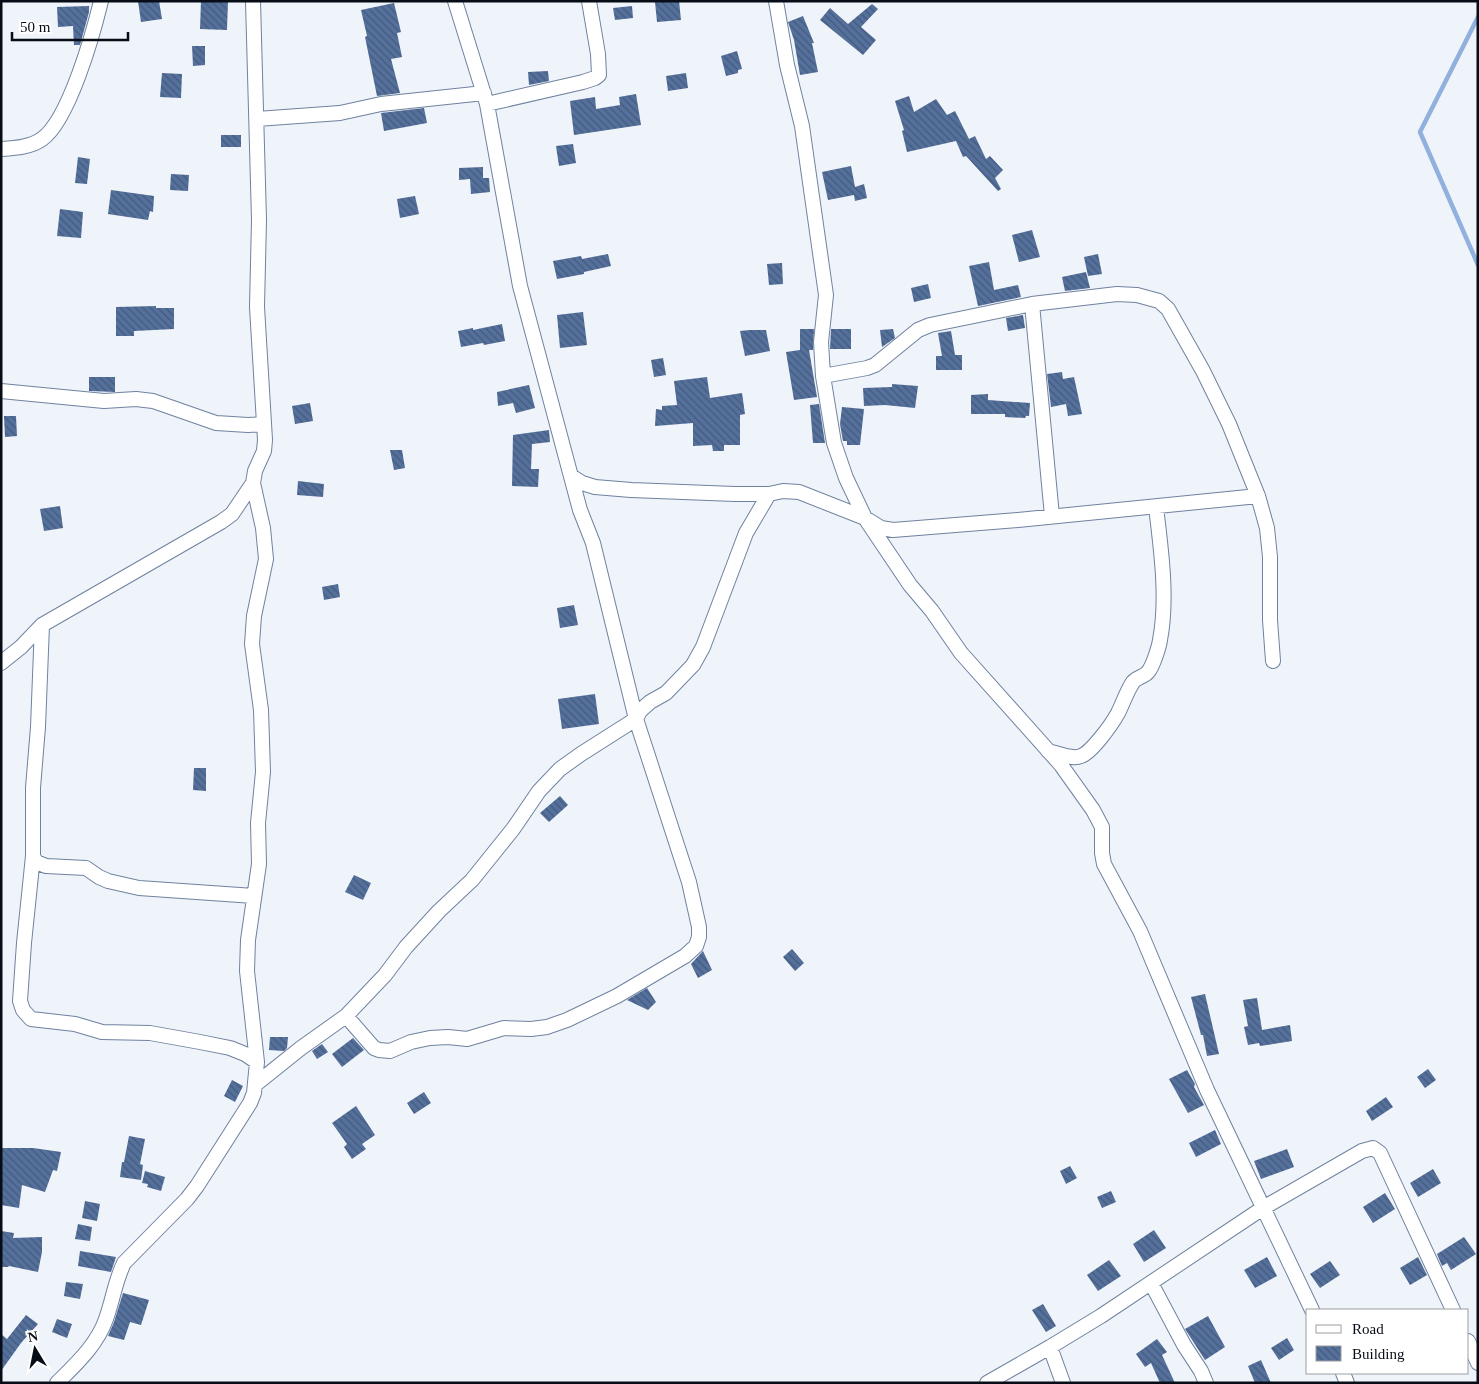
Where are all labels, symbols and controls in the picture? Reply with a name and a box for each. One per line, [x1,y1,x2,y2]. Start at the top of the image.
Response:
scale bar [12,10,129,42]
text: 50 m [20,19,51,35]
legend [1306,1309,1469,1374]
text: Road [1352,1321,1384,1337]
north arrow [10,1324,60,1374]
text: N [27,1328,39,1345]
text: Building [1352,1346,1405,1362]

